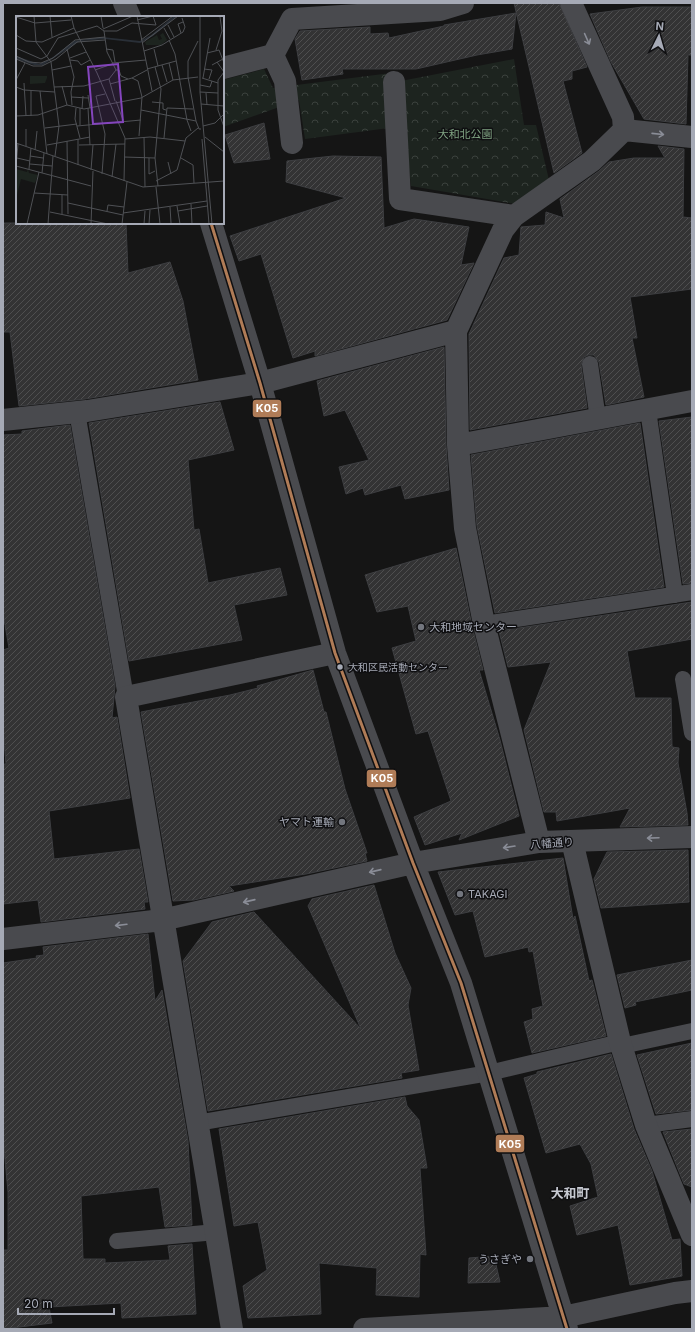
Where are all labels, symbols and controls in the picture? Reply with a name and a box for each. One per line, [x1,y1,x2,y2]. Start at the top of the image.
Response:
inset map [16,16,224,224]
north arrow [639,16,679,56]
text: N [655,19,665,33]
one-way arrow [584,32,591,44]
park label: 大和北公園 [438,127,493,141]
one-way arrow [651,130,664,137]
line badge: K05 [252,399,282,418]
text: K05 [256,401,278,415]
place label: 大和地域センター [429,620,517,634]
marker: 大和地域センター [416,622,426,632]
place label: 大和区民活動センター [348,661,448,673]
marker: 大和区民活動センター [335,662,345,672]
line badge: K05 [366,769,397,788]
text: K05 [371,771,393,785]
place label: ヤマト運輸 [279,815,334,829]
marker: ヤマト運輸 [337,817,347,827]
street label: 八幡通り [530,834,574,852]
one-way arrow [647,834,660,842]
one-way arrow [503,843,516,851]
one-way arrow [369,868,382,876]
place label: TAKAGI [468,887,508,901]
marker: TAKAGI [455,889,465,899]
one-way arrow [242,897,255,905]
one-way arrow [115,921,128,929]
line badge: K05 [495,1134,525,1153]
text: K05 [499,1137,521,1151]
district label: 大和町 [550,1185,590,1201]
place label: うさぎや [478,1252,522,1266]
marker: うさぎや [525,1254,535,1264]
scale bar [18,1290,114,1316]
text: 20 m [24,1296,53,1311]

